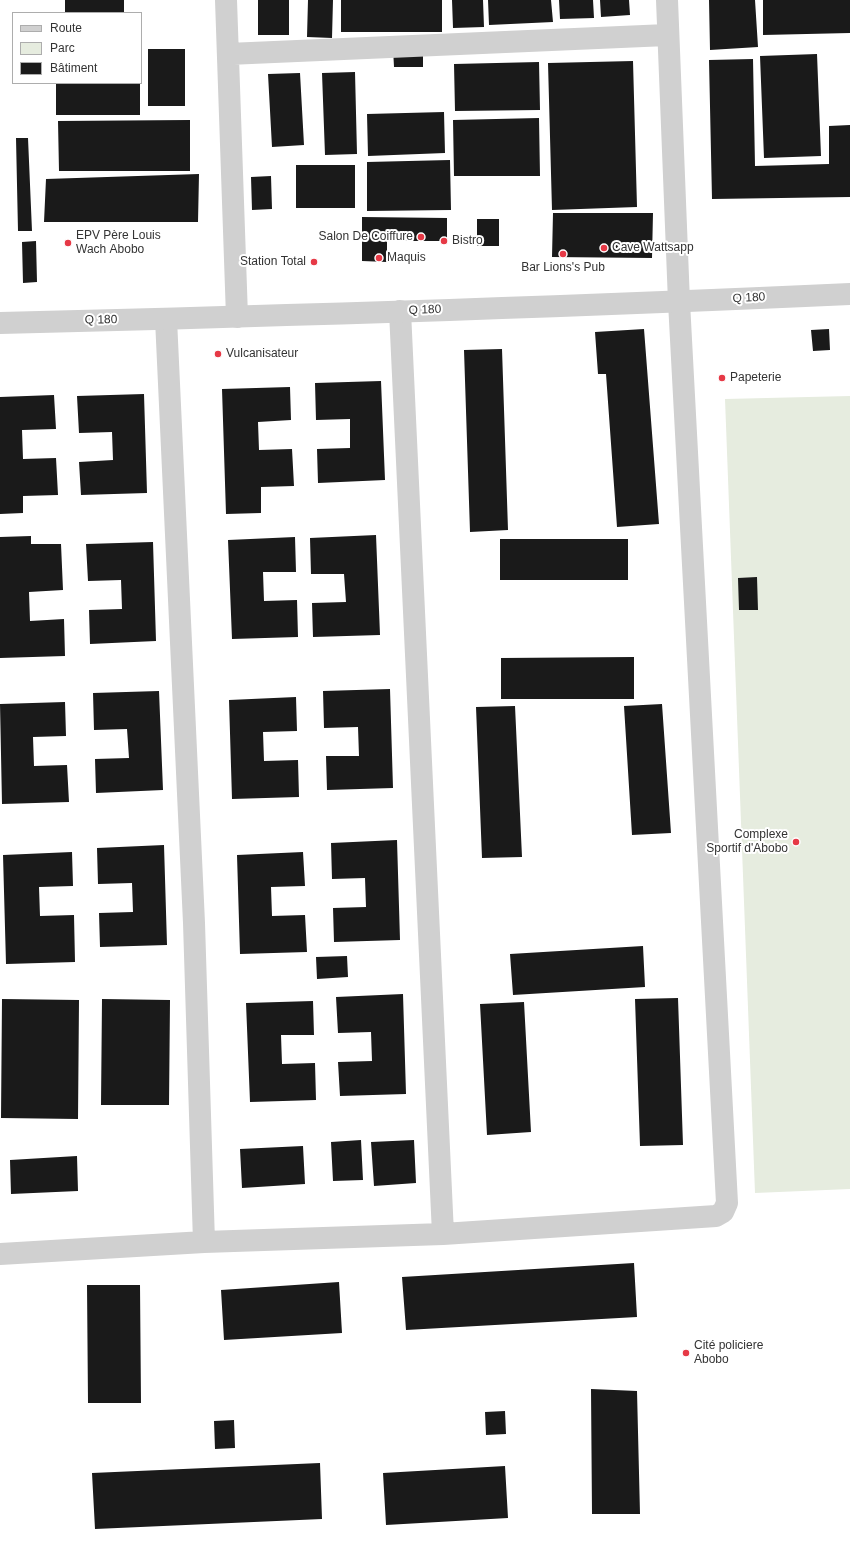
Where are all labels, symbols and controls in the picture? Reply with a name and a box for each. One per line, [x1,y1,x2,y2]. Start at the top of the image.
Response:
legend [12,12,142,84]
text: Route [50,21,82,35]
text: Parc [50,41,75,55]
text: Bâtiment [50,61,97,75]
place label: EPV Père Louis Wach Abobo [76,229,161,257]
place label: Salon De Coiffure [318,230,413,244]
marker: Salon De Coiffure [416,232,426,242]
place label: Bistro [452,234,483,248]
marker: Bistro [439,236,449,246]
marker: EPV Père Louis Wach Abobo [63,238,73,248]
place label: Cave Wattsapp [612,241,694,255]
marker: Cave Wattsapp [599,243,609,253]
marker: Bar Lions's Pub [558,249,568,259]
place label: Maquis [387,251,426,265]
marker: Maquis [374,253,384,263]
place label: Station Total [240,255,306,269]
marker: Station Total [309,257,319,267]
place label: Bar Lions's Pub [521,261,605,275]
street label: Q 180 [732,290,766,306]
street label: Q 180 [408,302,442,318]
street label: Q 180 [85,313,117,327]
place label: Vulcanisateur [226,347,298,361]
marker: Vulcanisateur [213,349,223,359]
place label: Papeterie [730,371,781,385]
marker: Papeterie [717,373,727,383]
place label: Complexe Sportif d'Abobo [706,828,788,856]
marker: Complexe Sportif d'Abobo [791,837,801,847]
place label: Cité policiere Abobo [694,1339,763,1367]
marker: Cité policiere Abobo [681,1348,691,1358]

